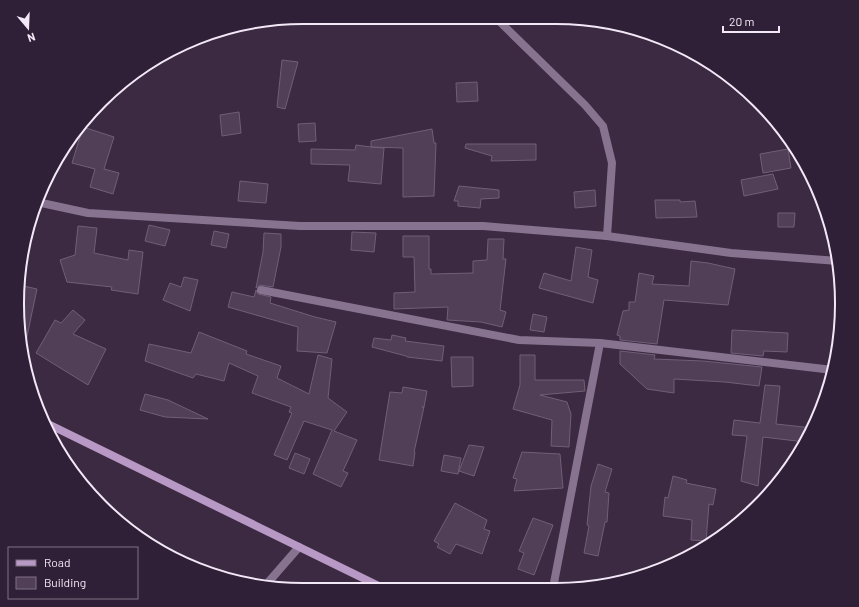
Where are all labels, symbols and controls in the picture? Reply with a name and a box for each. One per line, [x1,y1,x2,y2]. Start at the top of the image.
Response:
north arrow [8,8,48,48]
scale bar [723,8,779,34]
text: 20 m [729,14,755,28]
text: N [26,31,37,45]
legend [8,547,138,599]
text: Road [44,555,71,569]
text: Building [44,575,86,589]

